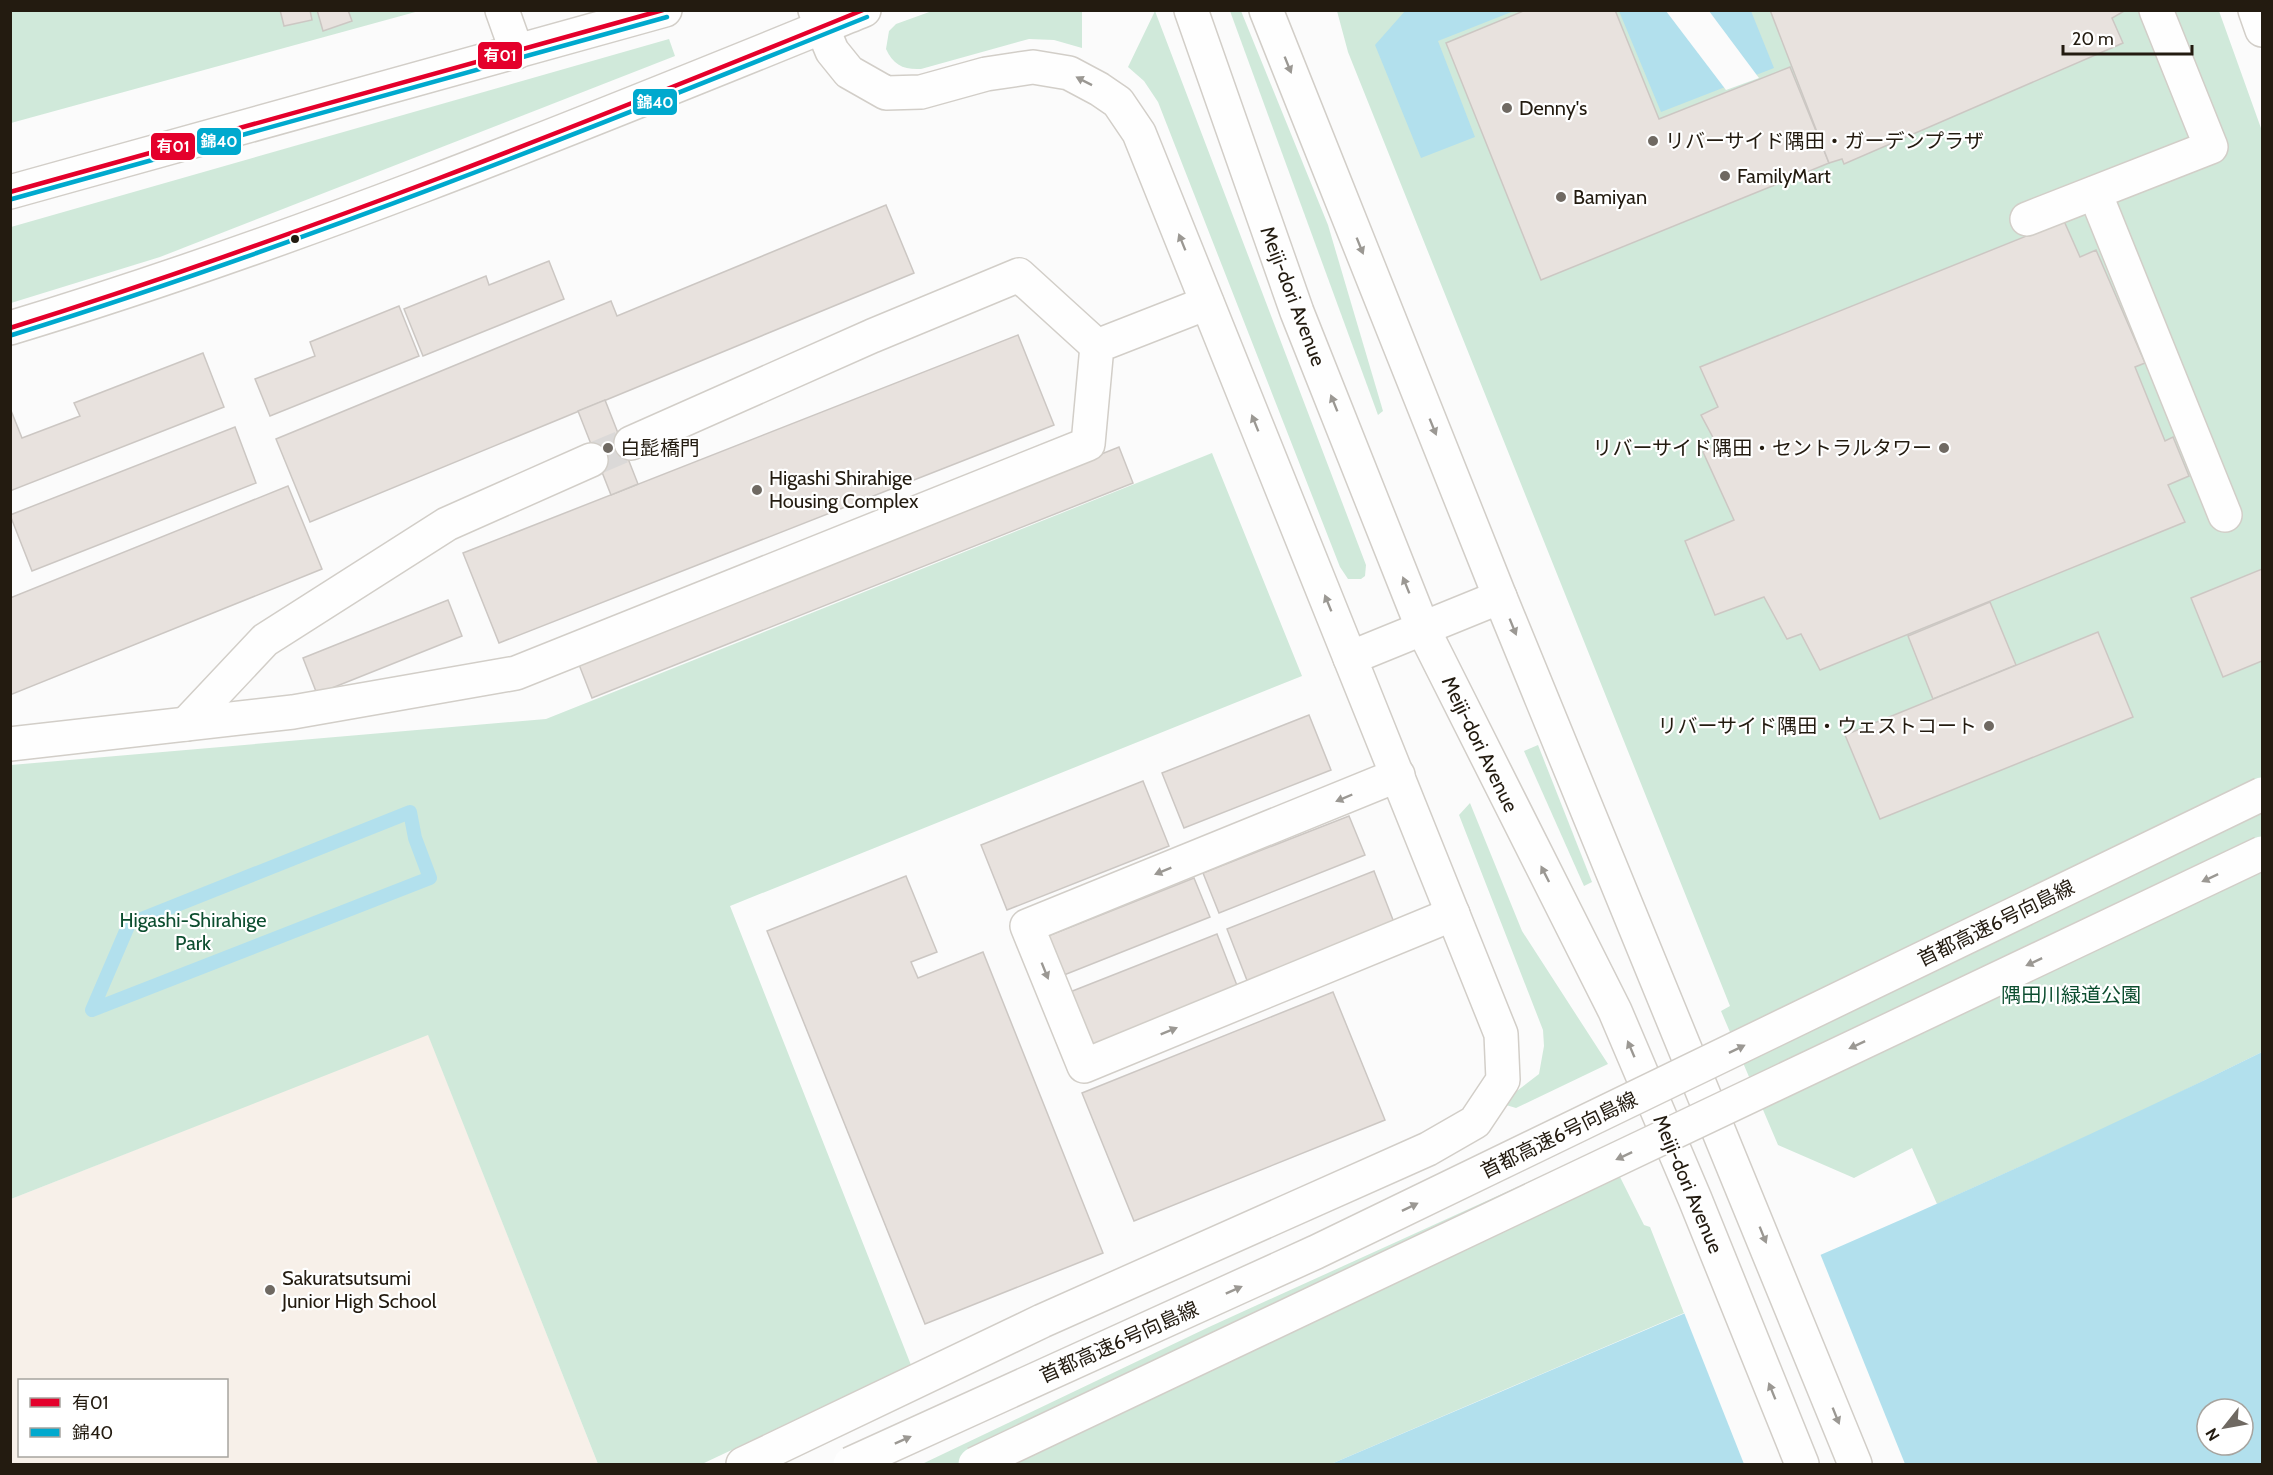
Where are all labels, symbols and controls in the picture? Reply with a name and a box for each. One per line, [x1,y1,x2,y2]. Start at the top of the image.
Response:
scale bar [2063,18,2192,56]
text: 20 m [2072,28,2114,50]
line badge: 有01 [477,41,523,70]
text: 有01 [483,46,517,65]
one-way arrow [1284,56,1293,74]
one-way arrow [1075,76,1092,86]
line badge: 錦40 [632,88,678,116]
text: 錦40 [636,93,674,112]
place label: Denny's [1519,96,1587,120]
marker: Denny's [1500,101,1514,115]
line badge: 錦40 [196,127,242,156]
place label: リバーサイド隅田・ガーデンプラザ [1665,129,1984,153]
line badge: 有01 [150,132,196,161]
text: 錦40 [200,132,238,151]
marker: リバーサイド隅田・ガーデンプラザ [1646,134,1660,148]
text: 有01 [156,137,190,156]
place label: FamilyMart [1737,164,1831,188]
marker: FamilyMart [1718,169,1732,183]
place label: Bamiyan [1573,185,1647,209]
marker: Bamiyan [1554,190,1568,204]
street label: Meiji-dori Avenue [1255,223,1331,369]
one-way arrow [1177,232,1187,250]
unlabelled marker [289,233,301,245]
one-way arrow [1356,237,1365,255]
one-way arrow [1329,394,1339,412]
one-way arrow [1250,413,1260,431]
one-way arrow [1428,418,1438,436]
place label: 白髭橋門 [620,436,700,460]
place label: リバーサイド隅田・セントラルタワー [1592,436,1932,460]
marker: 白髭橋門 [601,441,615,455]
marker: リバーサイド隅田・セントラルタワー [1937,441,1951,455]
place label: Higashi Shirahige Housing Complex [769,466,919,513]
marker: Higashi Shirahige Housing Complex [750,483,764,497]
one-way arrow [1401,575,1411,593]
one-way arrow [1323,594,1333,612]
one-way arrow [1508,619,1518,637]
street label: Meiji-dori Avenue [1437,672,1523,816]
place label: リバーサイド隅田・ウェストコート [1657,714,1977,738]
marker: リバーサイド隅田・ウェストコート [1982,719,1996,733]
one-way arrow [1334,793,1352,803]
one-way arrow [1540,865,1550,882]
one-way arrow [1154,867,1172,876]
one-way arrow [2201,873,2218,882]
street label: 首都高速6号向島線 [1914,875,2078,971]
park label: Higashi-Shirahige Park [119,908,267,955]
one-way arrow [2025,957,2042,966]
one-way arrow [1041,962,1050,980]
park label: 隅田川緑道公園 [2001,983,2141,1007]
one-way arrow [1161,1026,1179,1036]
one-way arrow [1626,1039,1636,1057]
one-way arrow [1849,1041,1866,1050]
one-way arrow [1728,1044,1745,1053]
street label: 首都高速6号向島線 [1477,1087,1641,1183]
street label: Meiji-dori Avenue [1648,1111,1728,1257]
one-way arrow [1616,1152,1633,1161]
one-way arrow [1402,1202,1419,1211]
one-way arrow [1758,1227,1768,1245]
place label: Sakuratsutsumi Junior High School [281,1266,437,1313]
marker: Sakuratsutsumi Junior High School [263,1283,277,1297]
one-way arrow [1225,1285,1242,1294]
street label: 首都高速6号向島線 [1036,1296,1202,1388]
legend [18,1379,228,1457]
one-way arrow [1767,1382,1777,1400]
text: 有01 [72,1392,108,1414]
north arrow [2195,1397,2255,1457]
one-way arrow [1831,1407,1841,1425]
text: 錦40 [72,1422,113,1444]
text: N [2202,1425,2224,1444]
one-way arrow [895,1436,912,1445]

